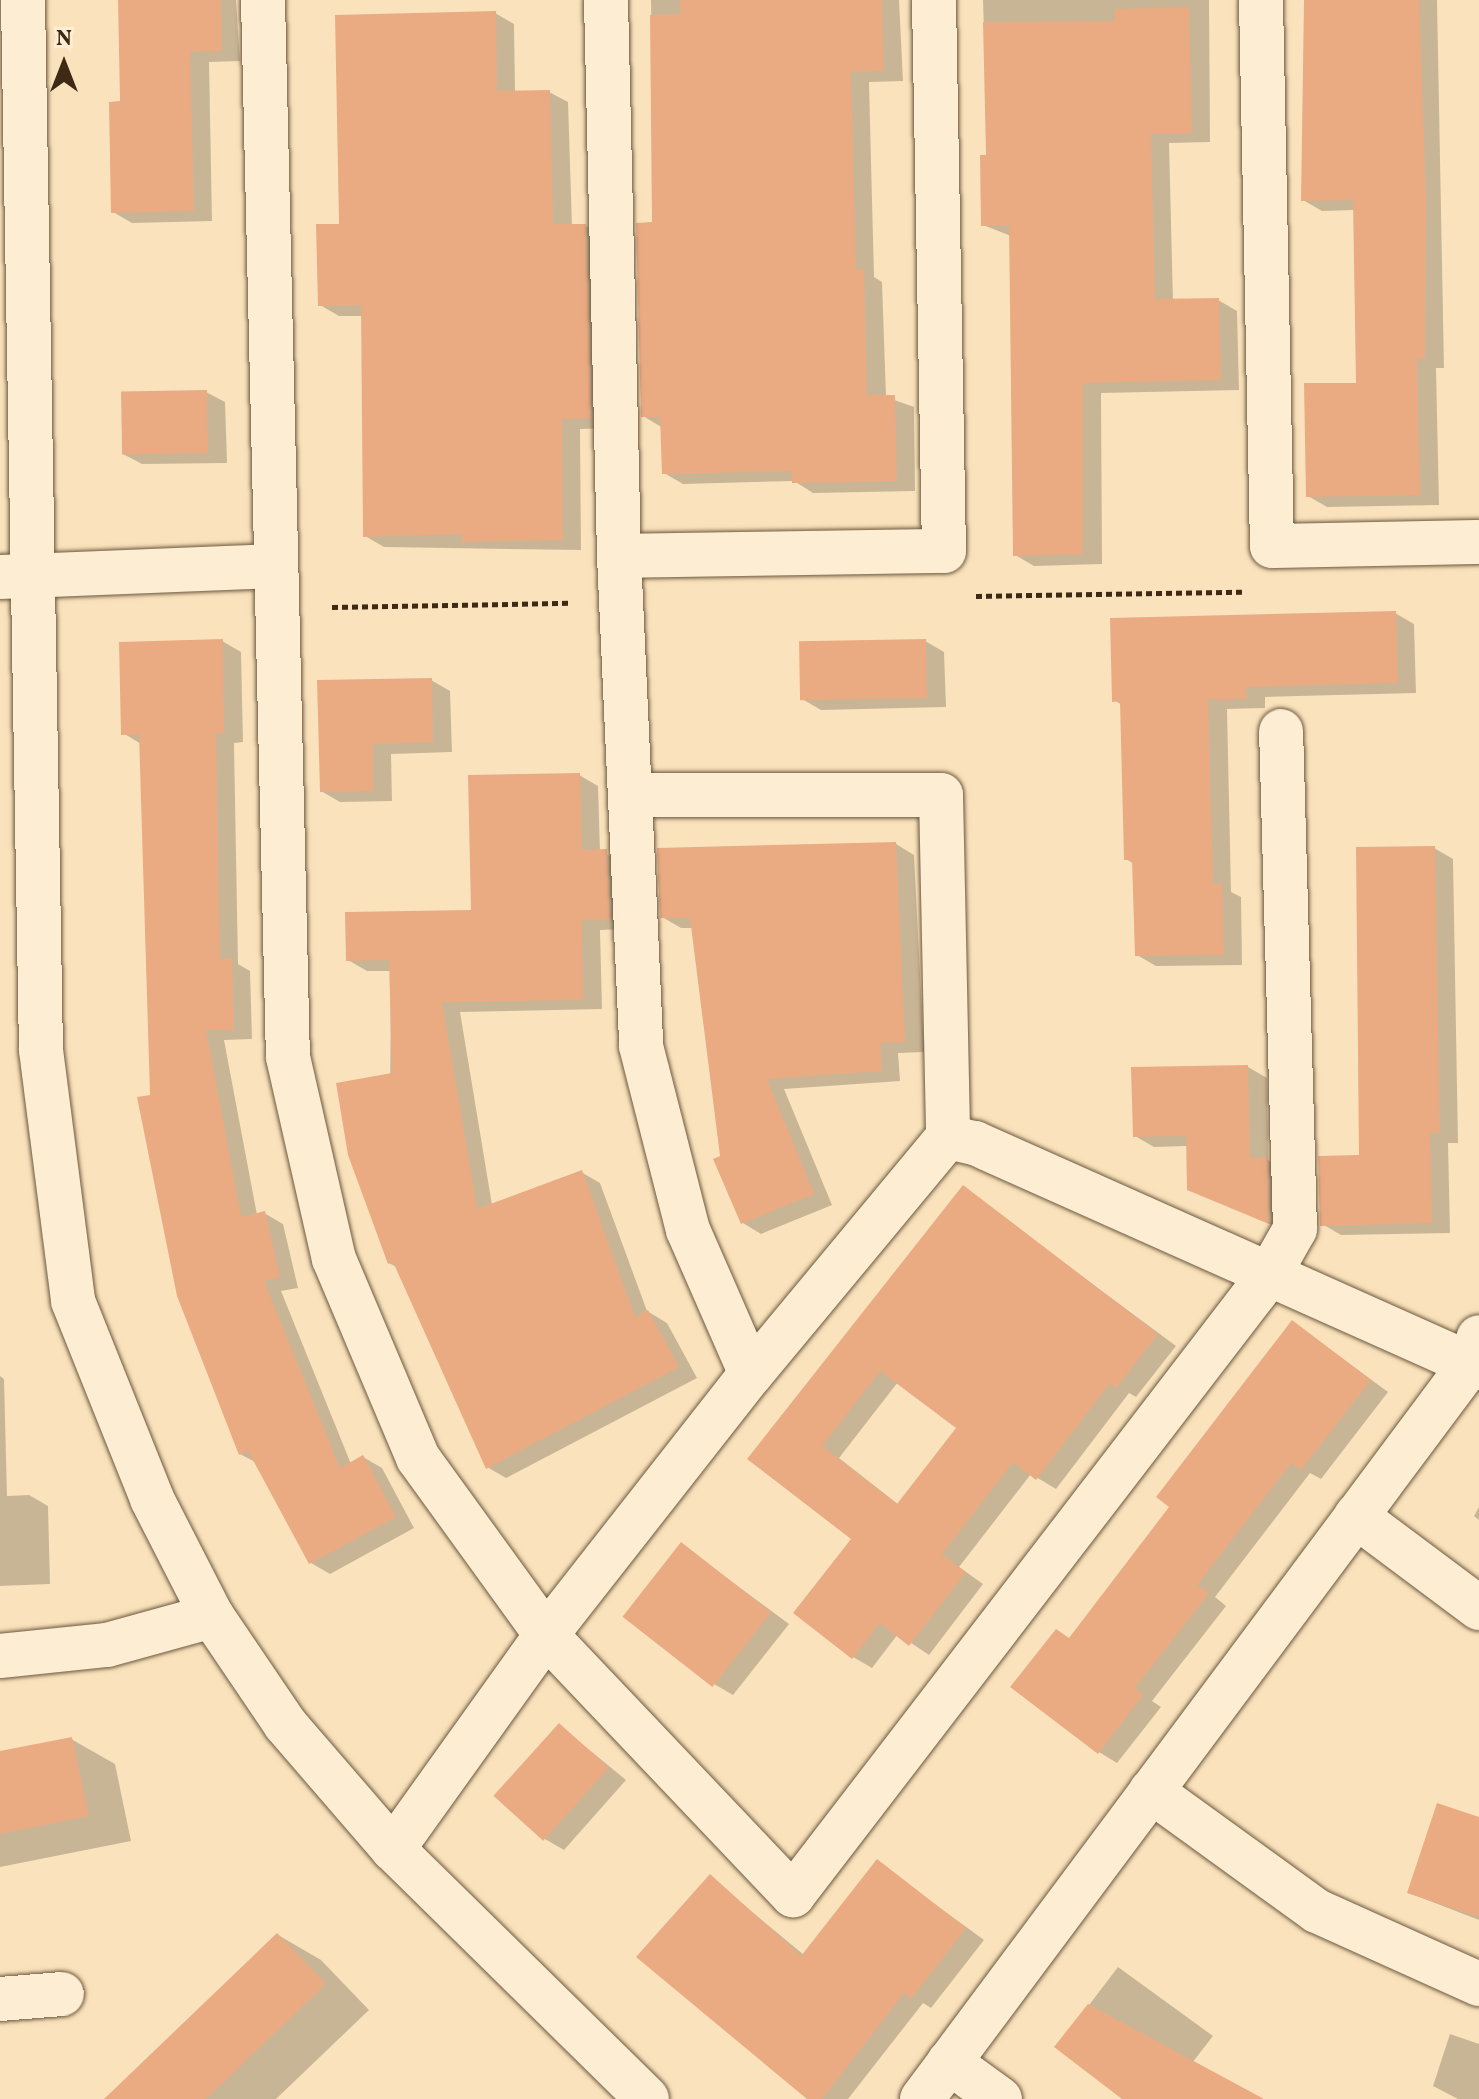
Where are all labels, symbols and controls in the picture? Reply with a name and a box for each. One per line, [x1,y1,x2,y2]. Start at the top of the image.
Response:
north arrow [24,24,104,104]
text: N [56,24,72,55]

